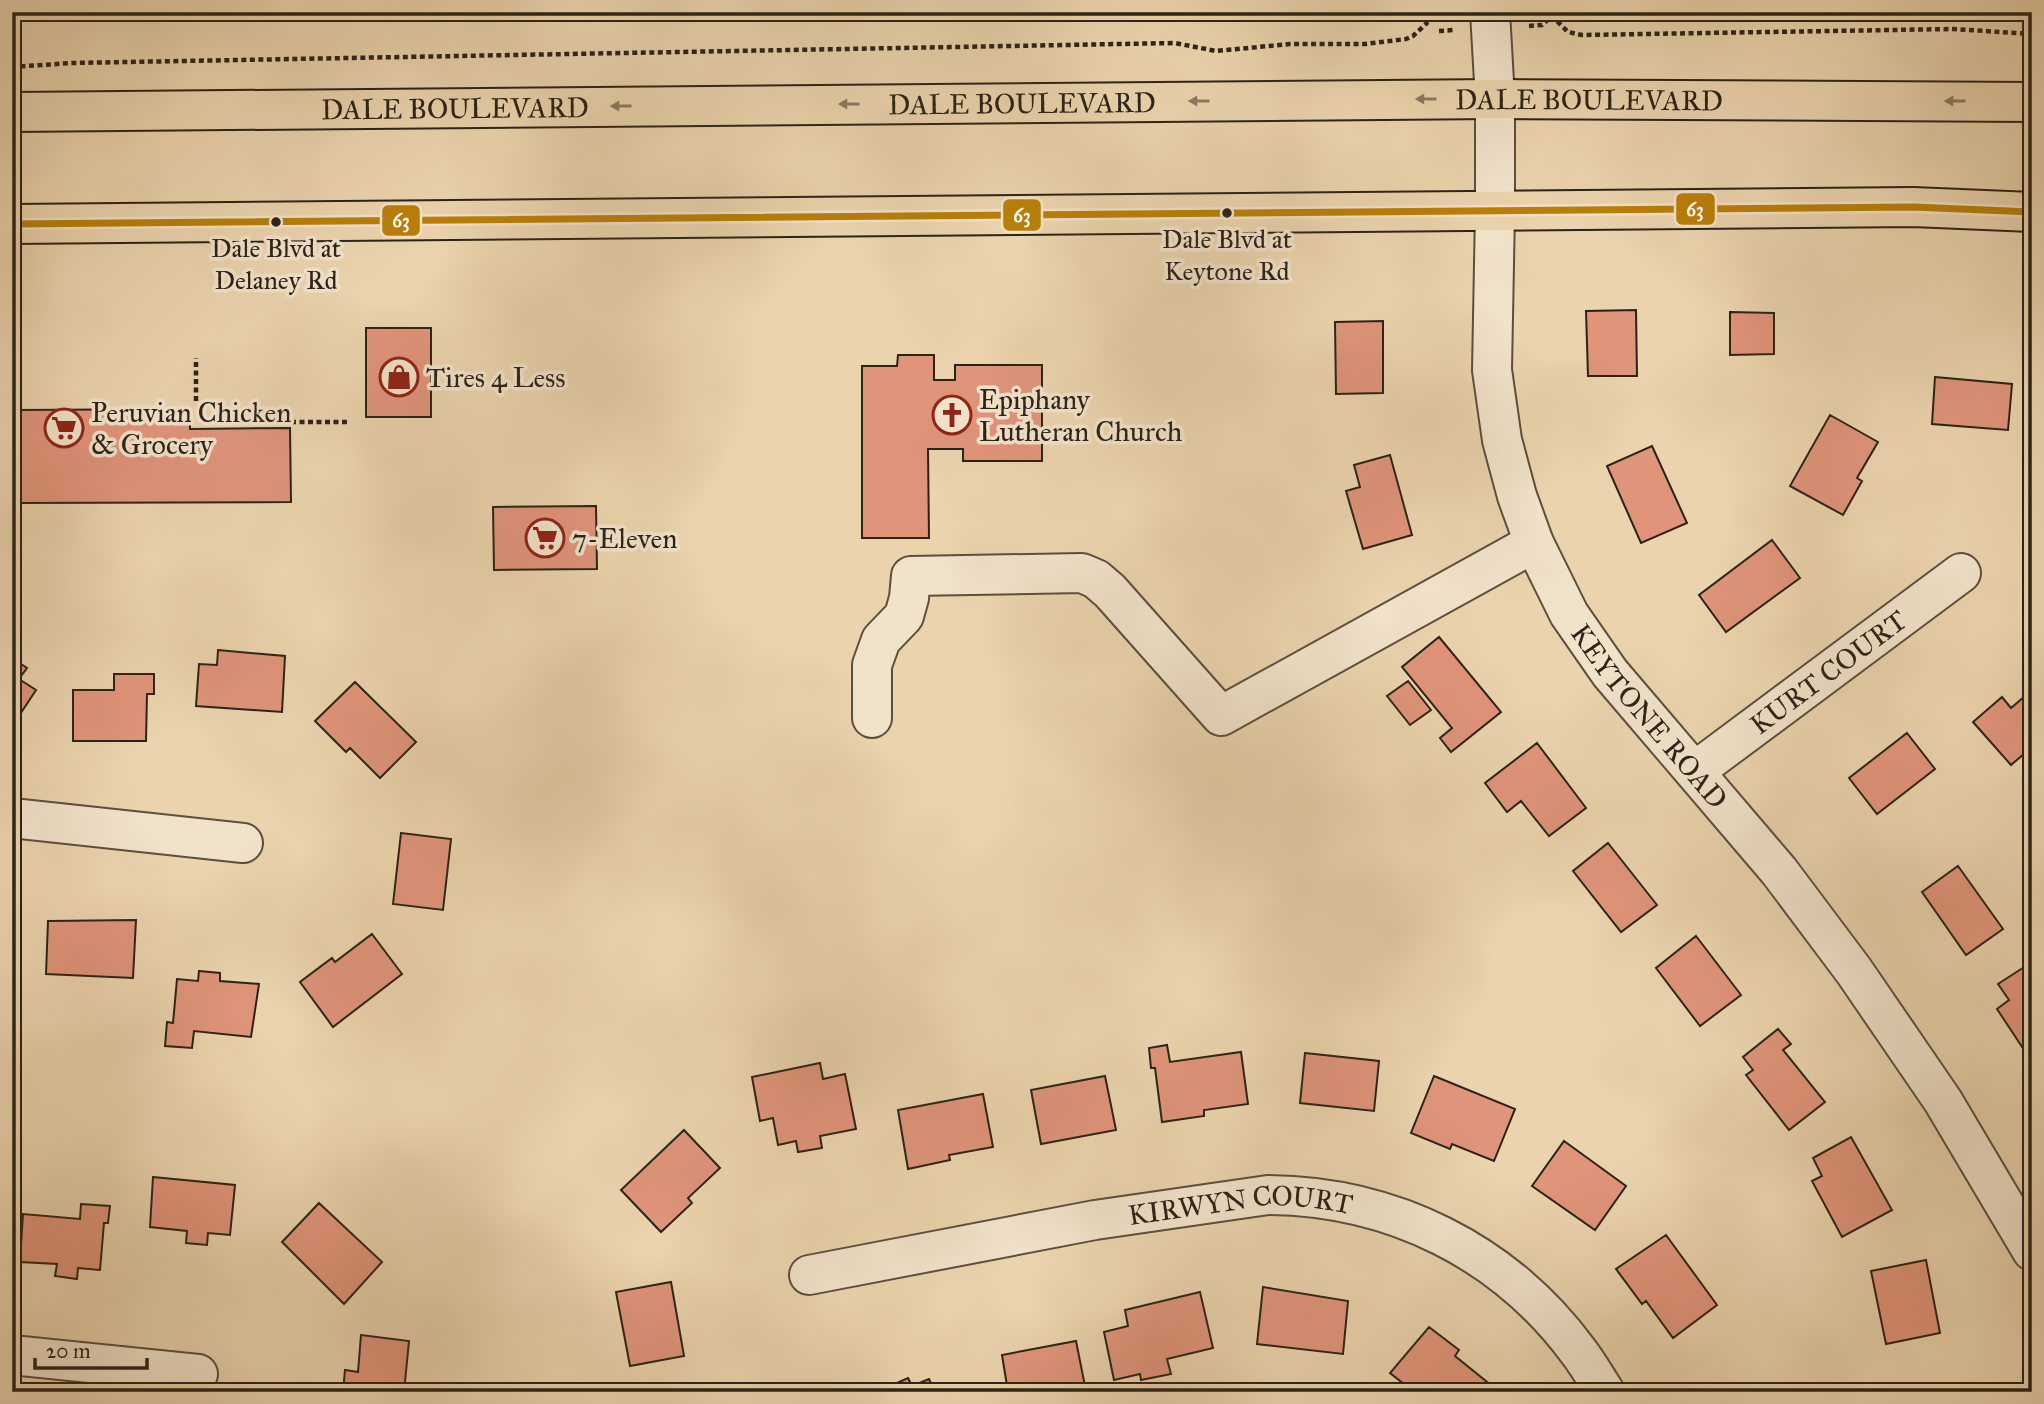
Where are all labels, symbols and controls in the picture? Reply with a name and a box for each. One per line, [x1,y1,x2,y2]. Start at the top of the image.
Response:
street label: DALE BOULEVARD [1455,81,1723,118]
street label: DALE BOULEVARD [888,84,1156,122]
street label: DALE BOULEVARD [321,89,589,127]
one-way arrow [1415,93,1437,105]
one-way arrow [1188,95,1210,107]
one-way arrow [1944,96,1966,107]
one-way arrow [838,98,860,110]
one-way arrow [610,100,632,112]
line badge: 63 [1675,192,1716,226]
line badge: 63 [1002,198,1042,232]
text: 63 [1686,198,1704,222]
line badge: 63 [381,204,421,237]
text: 63 [1013,204,1031,228]
marker: Dale Blvd at Keytone Rd [1220,206,1234,220]
text: 63 [392,209,410,233]
marker: Dale Blvd at Delaney Rd [269,215,283,229]
place label: Dale Blvd at Keytone Rd [1162,223,1292,287]
place label: Dale Blvd at Delaney Rd [211,232,341,296]
shop icon: Tires 4 Less [378,356,420,398]
place label: Tires 4 Less [426,360,566,395]
place label: Epiphany Lutheran Church [979,382,1183,449]
church icon: Epiphany Lutheran Church [931,394,973,436]
place label: Peruvian Chicken & Grocery [91,395,291,462]
supermarket icon: Peruvian Chicken & Grocery [43,407,85,449]
supermarket icon: 7-Eleven [524,517,566,559]
place label: 7-Eleven [572,521,677,556]
street label: KURT COURT [1743,602,1913,742]
street label: KEYTONE ROAD [1563,617,1735,816]
street label: KIRWYN COURT [1126,1177,1356,1233]
scale bar [35,1327,147,1371]
text: 20 m [46,1338,91,1364]

